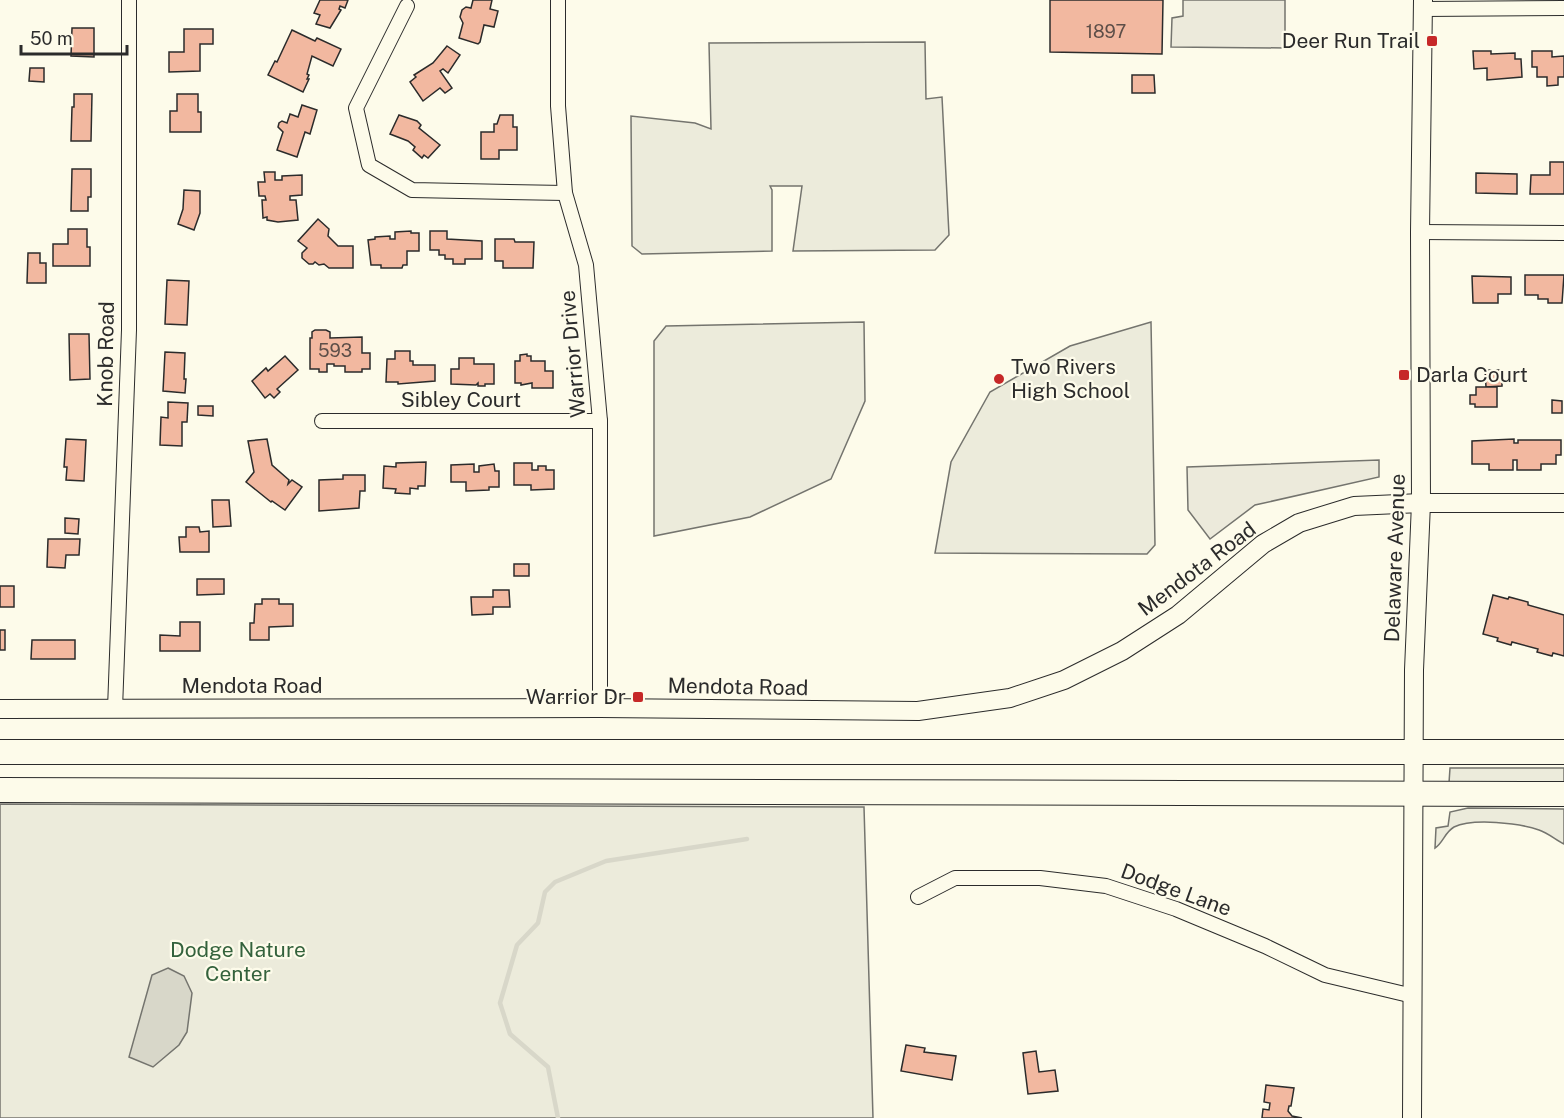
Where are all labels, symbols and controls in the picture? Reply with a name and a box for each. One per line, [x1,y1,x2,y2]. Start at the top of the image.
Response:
scale bar [21,18,128,56]
house number: 1897 [1086,21,1126,42]
text: 50 m [30,28,73,49]
place label: Deer Run Trail [1282,28,1420,53]
marker: Deer Run Trail [1425,34,1439,48]
street label: Warrior Drive [554,289,591,419]
street label: Knob Road [92,301,119,407]
house number: 593 [318,340,352,361]
place label: Two Rivers High School [1011,354,1130,403]
place label: Darla Court [1416,362,1528,387]
marker: Darla Court [1397,368,1411,382]
marker: Two Rivers High School [992,372,1006,386]
street label: Sibley Court [401,387,521,412]
street label: Delaware Avenue [1379,473,1410,643]
street label: Mendota Road [1133,516,1261,621]
street label: Mendota Road [182,673,322,698]
street label: Mendota Road [667,673,809,700]
place label: Warrior Dr [526,684,626,709]
marker: Warrior Dr [631,690,645,704]
street label: Dodge Lane [1117,858,1235,921]
park label: Dodge Nature Center [170,937,306,986]

